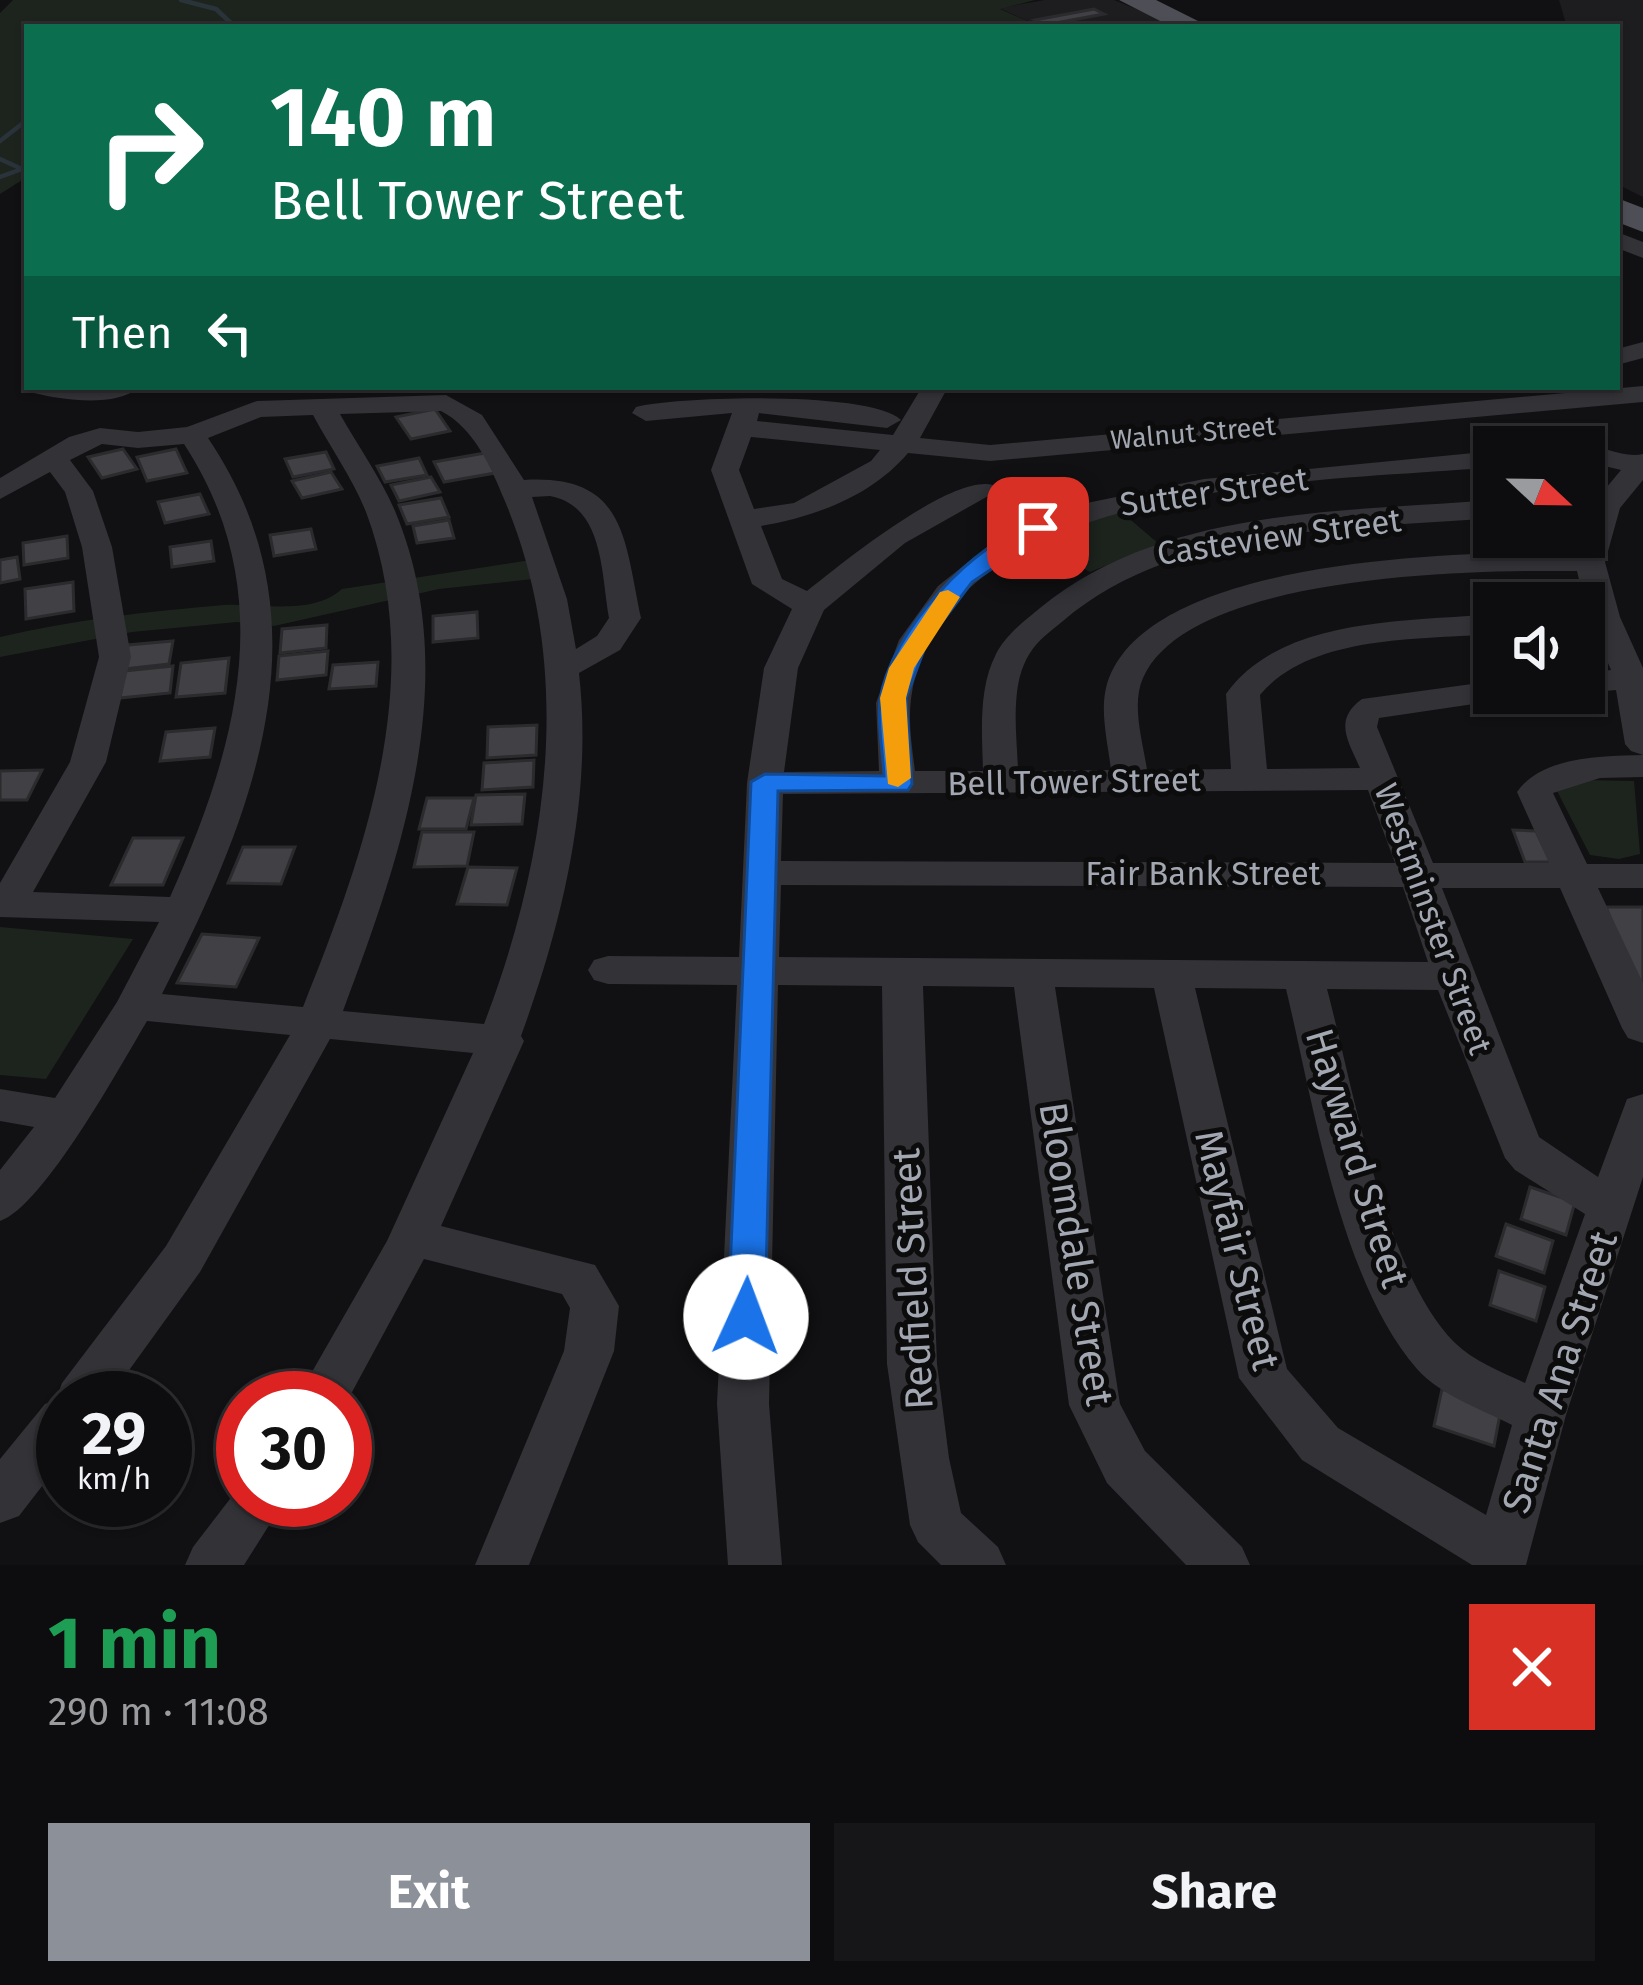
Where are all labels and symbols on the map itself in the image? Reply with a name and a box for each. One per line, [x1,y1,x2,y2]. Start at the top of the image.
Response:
street label: Walnut Street [1109,410,1277,456]
north arrow [1473,426,1605,558]
street label: Sutter Street [1117,459,1311,525]
pin [987,477,1089,579]
street label: Casteview Street [1154,500,1404,574]
street label: Bell Tower Street [947,760,1201,804]
street label: Westminster Street [1365,778,1501,1060]
street label: Fair Bank Street [1085,854,1321,894]
street label: Hayward Street [1296,1023,1418,1294]
street label: Bloomdale Street [1029,1099,1123,1410]
street label: Mayfair Street [1185,1125,1289,1376]
street label: Redfield Street [883,1146,943,1411]
street label: Santa Ana Street [1493,1225,1627,1519]
position arrow [683,1254,809,1380]
speed limit sign: 30 [216,1371,372,1527]

